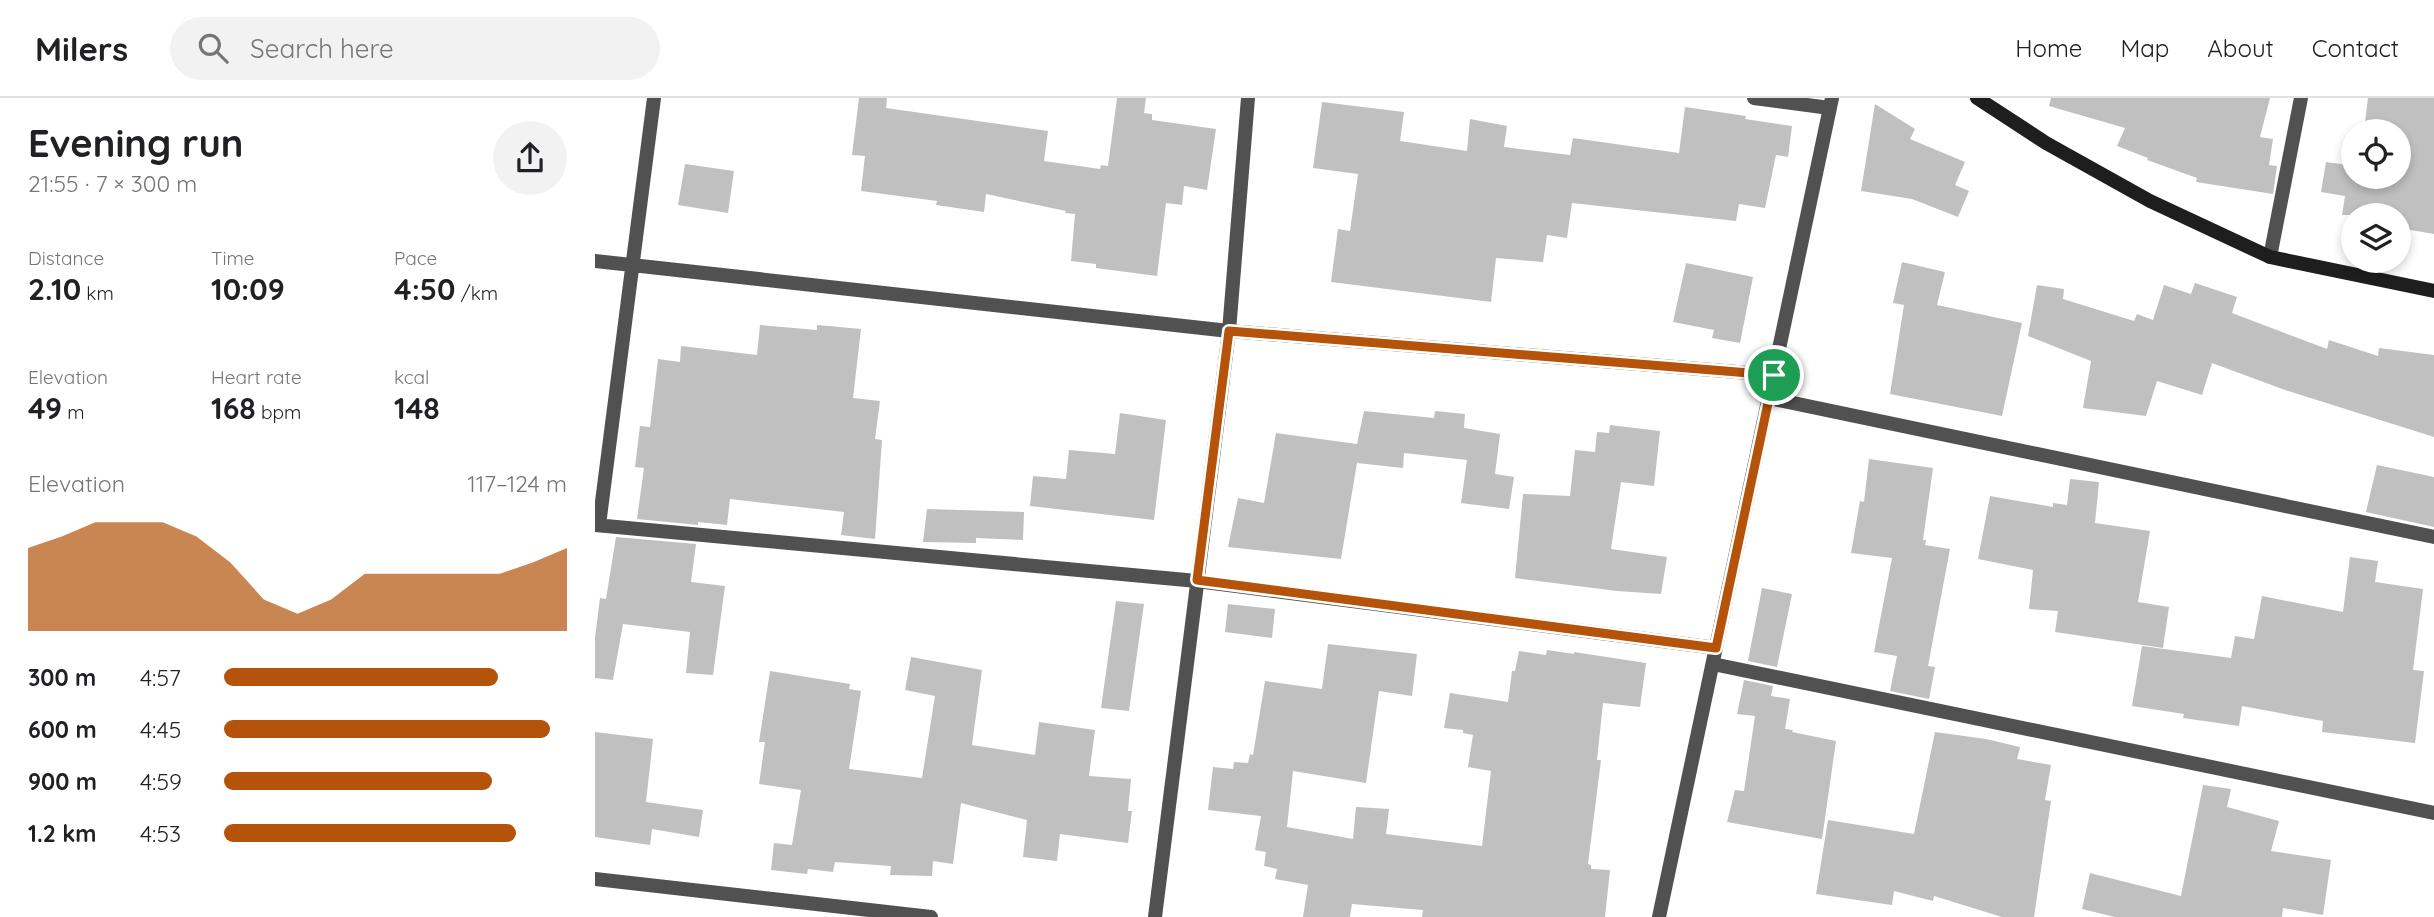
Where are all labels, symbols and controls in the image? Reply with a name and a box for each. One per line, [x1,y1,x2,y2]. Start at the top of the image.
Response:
search box [170,17,660,80]
text: Milers [35,28,128,69]
icon: search [194,29,232,67]
text: Search here [250,32,394,65]
text: Home [2015,33,2082,63]
text: Map [2120,33,2169,63]
text: About [2207,33,2274,63]
text: Contact [2312,33,2399,63]
text: Evening run [28,119,243,167]
map controls [2341,119,2411,273]
button: locate [2341,119,2411,189]
button: share [493,121,567,195]
text: 21:55 · 7 × 300 m [28,169,197,198]
button: layers [2341,203,2411,273]
text: Distance [28,246,104,270]
text: Time [211,246,255,270]
text: Pace [394,246,437,270]
text: 2.10 [28,270,81,308]
text: 10:09 [211,270,285,308]
text: 4:50 [394,270,456,308]
text: km [81,281,114,305]
text: /km [456,281,498,305]
pin [1744,345,1804,405]
icon: arrive [1755,356,1793,394]
text: Elevation [28,365,108,389]
text: Heart rate [211,365,302,389]
text: kcal [394,365,429,389]
text: 49 [28,389,62,427]
text: 168 [211,389,256,427]
text: 148 [394,389,440,427]
text: m [62,400,85,424]
text: bpm [256,400,301,424]
text: Elevation [28,469,125,498]
text: 117–124 m [467,469,567,498]
text: 300 m [28,663,96,692]
text: 4:57 [140,663,181,692]
text: 600 m [28,715,97,744]
text: 4:45 [140,715,181,744]
text: 900 m [28,767,97,796]
text: 4:59 [140,767,182,796]
text: 1.2 km [28,819,97,848]
text: 4:53 [140,819,181,848]

